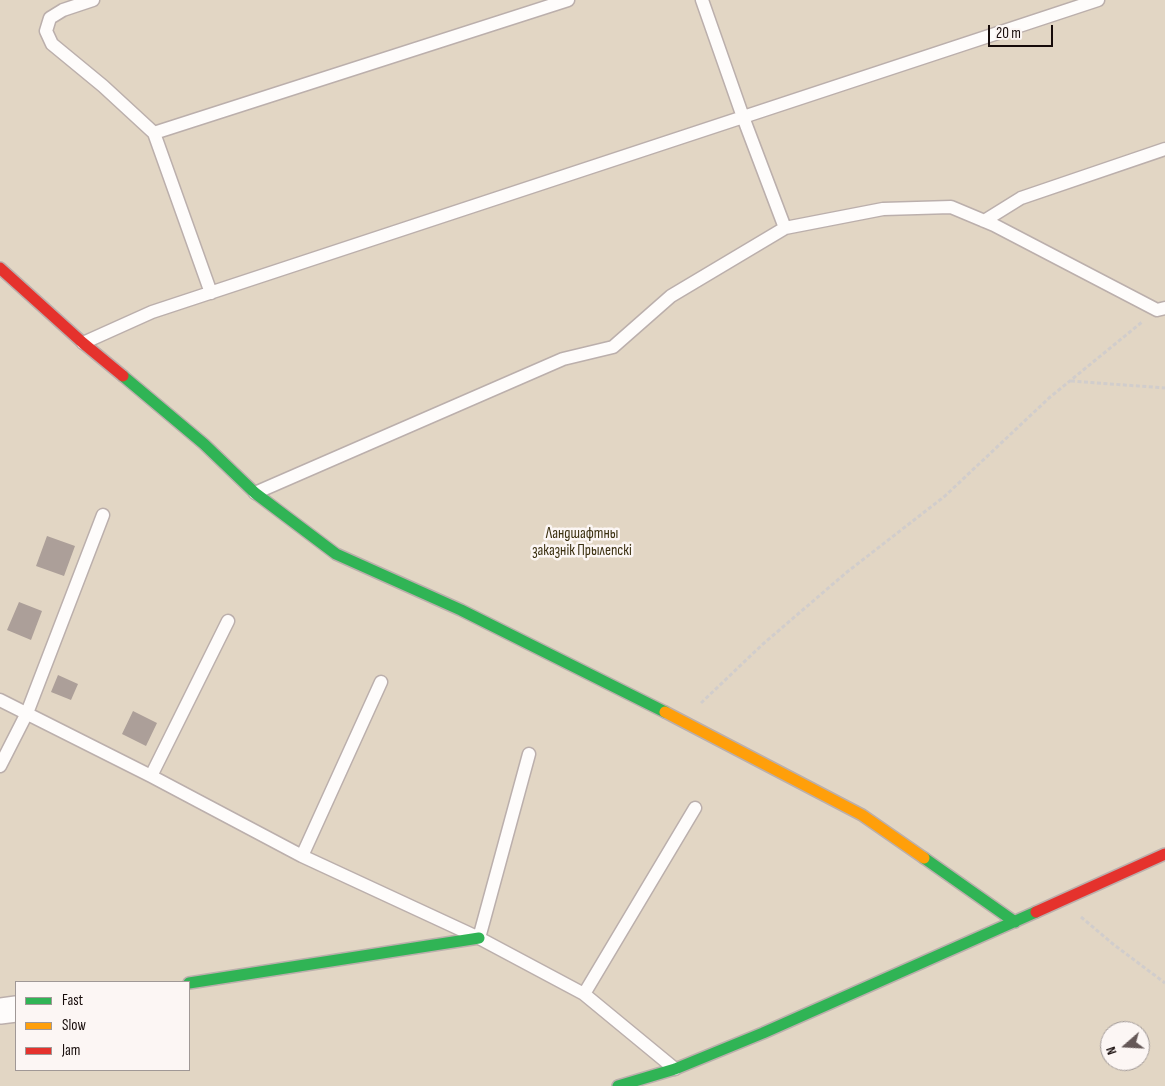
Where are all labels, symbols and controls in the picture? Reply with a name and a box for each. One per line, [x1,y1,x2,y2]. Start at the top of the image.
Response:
scale bar [990,15,1055,47]
text: 20 m [996,24,1021,43]
park label: Ландшафтны заказнік Прылепскі [532,525,632,560]
legend [15,981,190,1071]
text: Fast [62,991,83,1010]
text: Slow [62,1016,86,1035]
north arrow [1100,1021,1150,1071]
text: Jam [62,1041,80,1060]
text: N [1102,1044,1121,1057]

